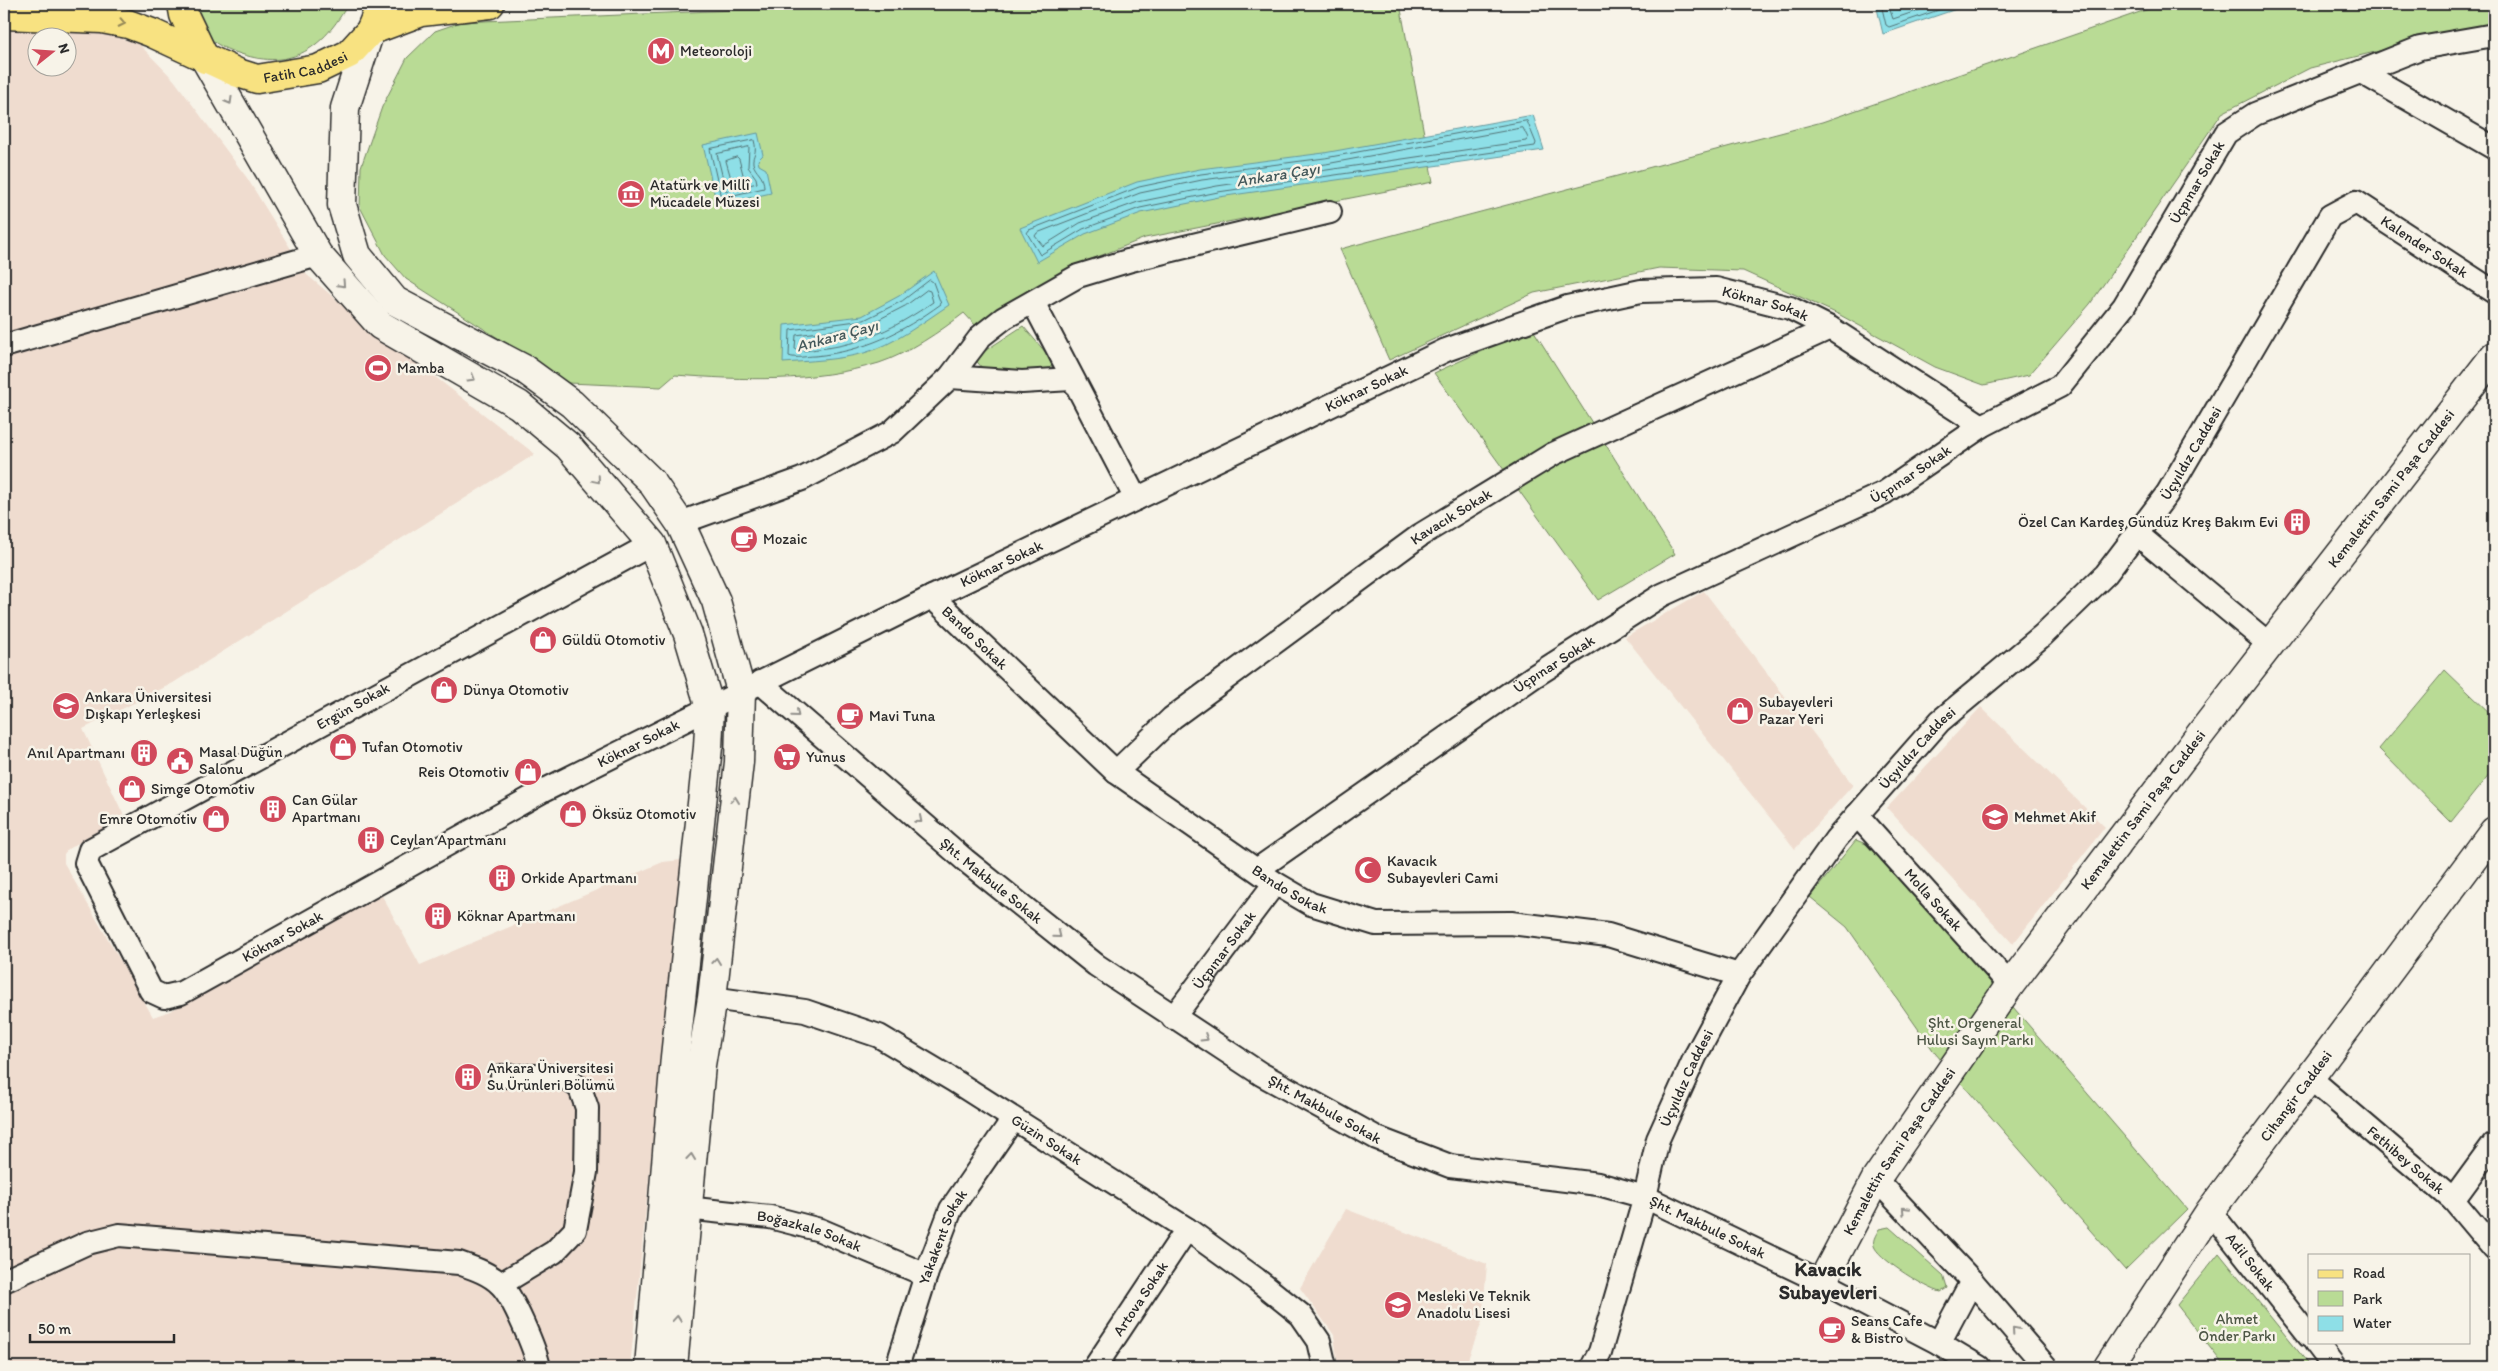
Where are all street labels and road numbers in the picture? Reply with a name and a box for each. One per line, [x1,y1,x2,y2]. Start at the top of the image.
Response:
street label: Fatih Caddesi [262,47,350,87]
street label: Üçpınar Sokak [2165,137,2229,227]
street label: Kalender Sokak [2377,212,2472,282]
street label: Köknar Sokak [1720,282,1812,325]
street label: Köknar Sokak [1322,361,1411,416]
street label: Üçyıldız Caddesi [2157,403,2225,504]
street label: Kemalettin Sami Paşa Caddesi [2324,406,2458,571]
street label: Üçpınar Sokak [1867,441,1955,507]
street label: Kavacık Sokak [1407,484,1495,549]
street label: Köknar Sokak [957,536,1046,591]
street label: Bando Sokak [938,602,1012,673]
street label: Üçpınar Sokak [1510,631,1598,697]
street label: Ergün Sokak [313,678,393,733]
street label: Üçyıldız Caddesi [1875,703,1959,793]
street label: Köknar Sokak [594,715,683,771]
street label: Kemalettin Sami Paşa Caddesi [2077,726,2209,893]
street label: Şht. Makbule Sokak [937,834,1046,928]
street label: Bando Sokak [1248,861,1330,918]
street label: Molla Sokak [1900,865,1966,935]
street label: Köknar Sokak [239,907,326,966]
street label: Üçpınar Sokak [1189,907,1260,993]
street label: Üçyıldız Caddesi [1656,1026,1717,1130]
street label: Cihangir Caddesi [2256,1047,2336,1145]
street label: Kemalettin Sami Paşa Caddesi [1839,1064,1959,1238]
street label: Şht. Makbule Sokak [1265,1071,1385,1148]
street label: Güzin Sokak [1008,1110,1085,1169]
street label: Fethibey Sokak [2363,1122,2448,1198]
street label: Yakakent Sokak [915,1186,971,1287]
street label: Şht. Makbule Sokak [1647,1192,1769,1263]
street label: Boğazkale Sokak [756,1207,865,1256]
street label: Adil Sokak [2222,1229,2279,1295]
street label: Artova Sokak [1109,1258,1172,1340]

